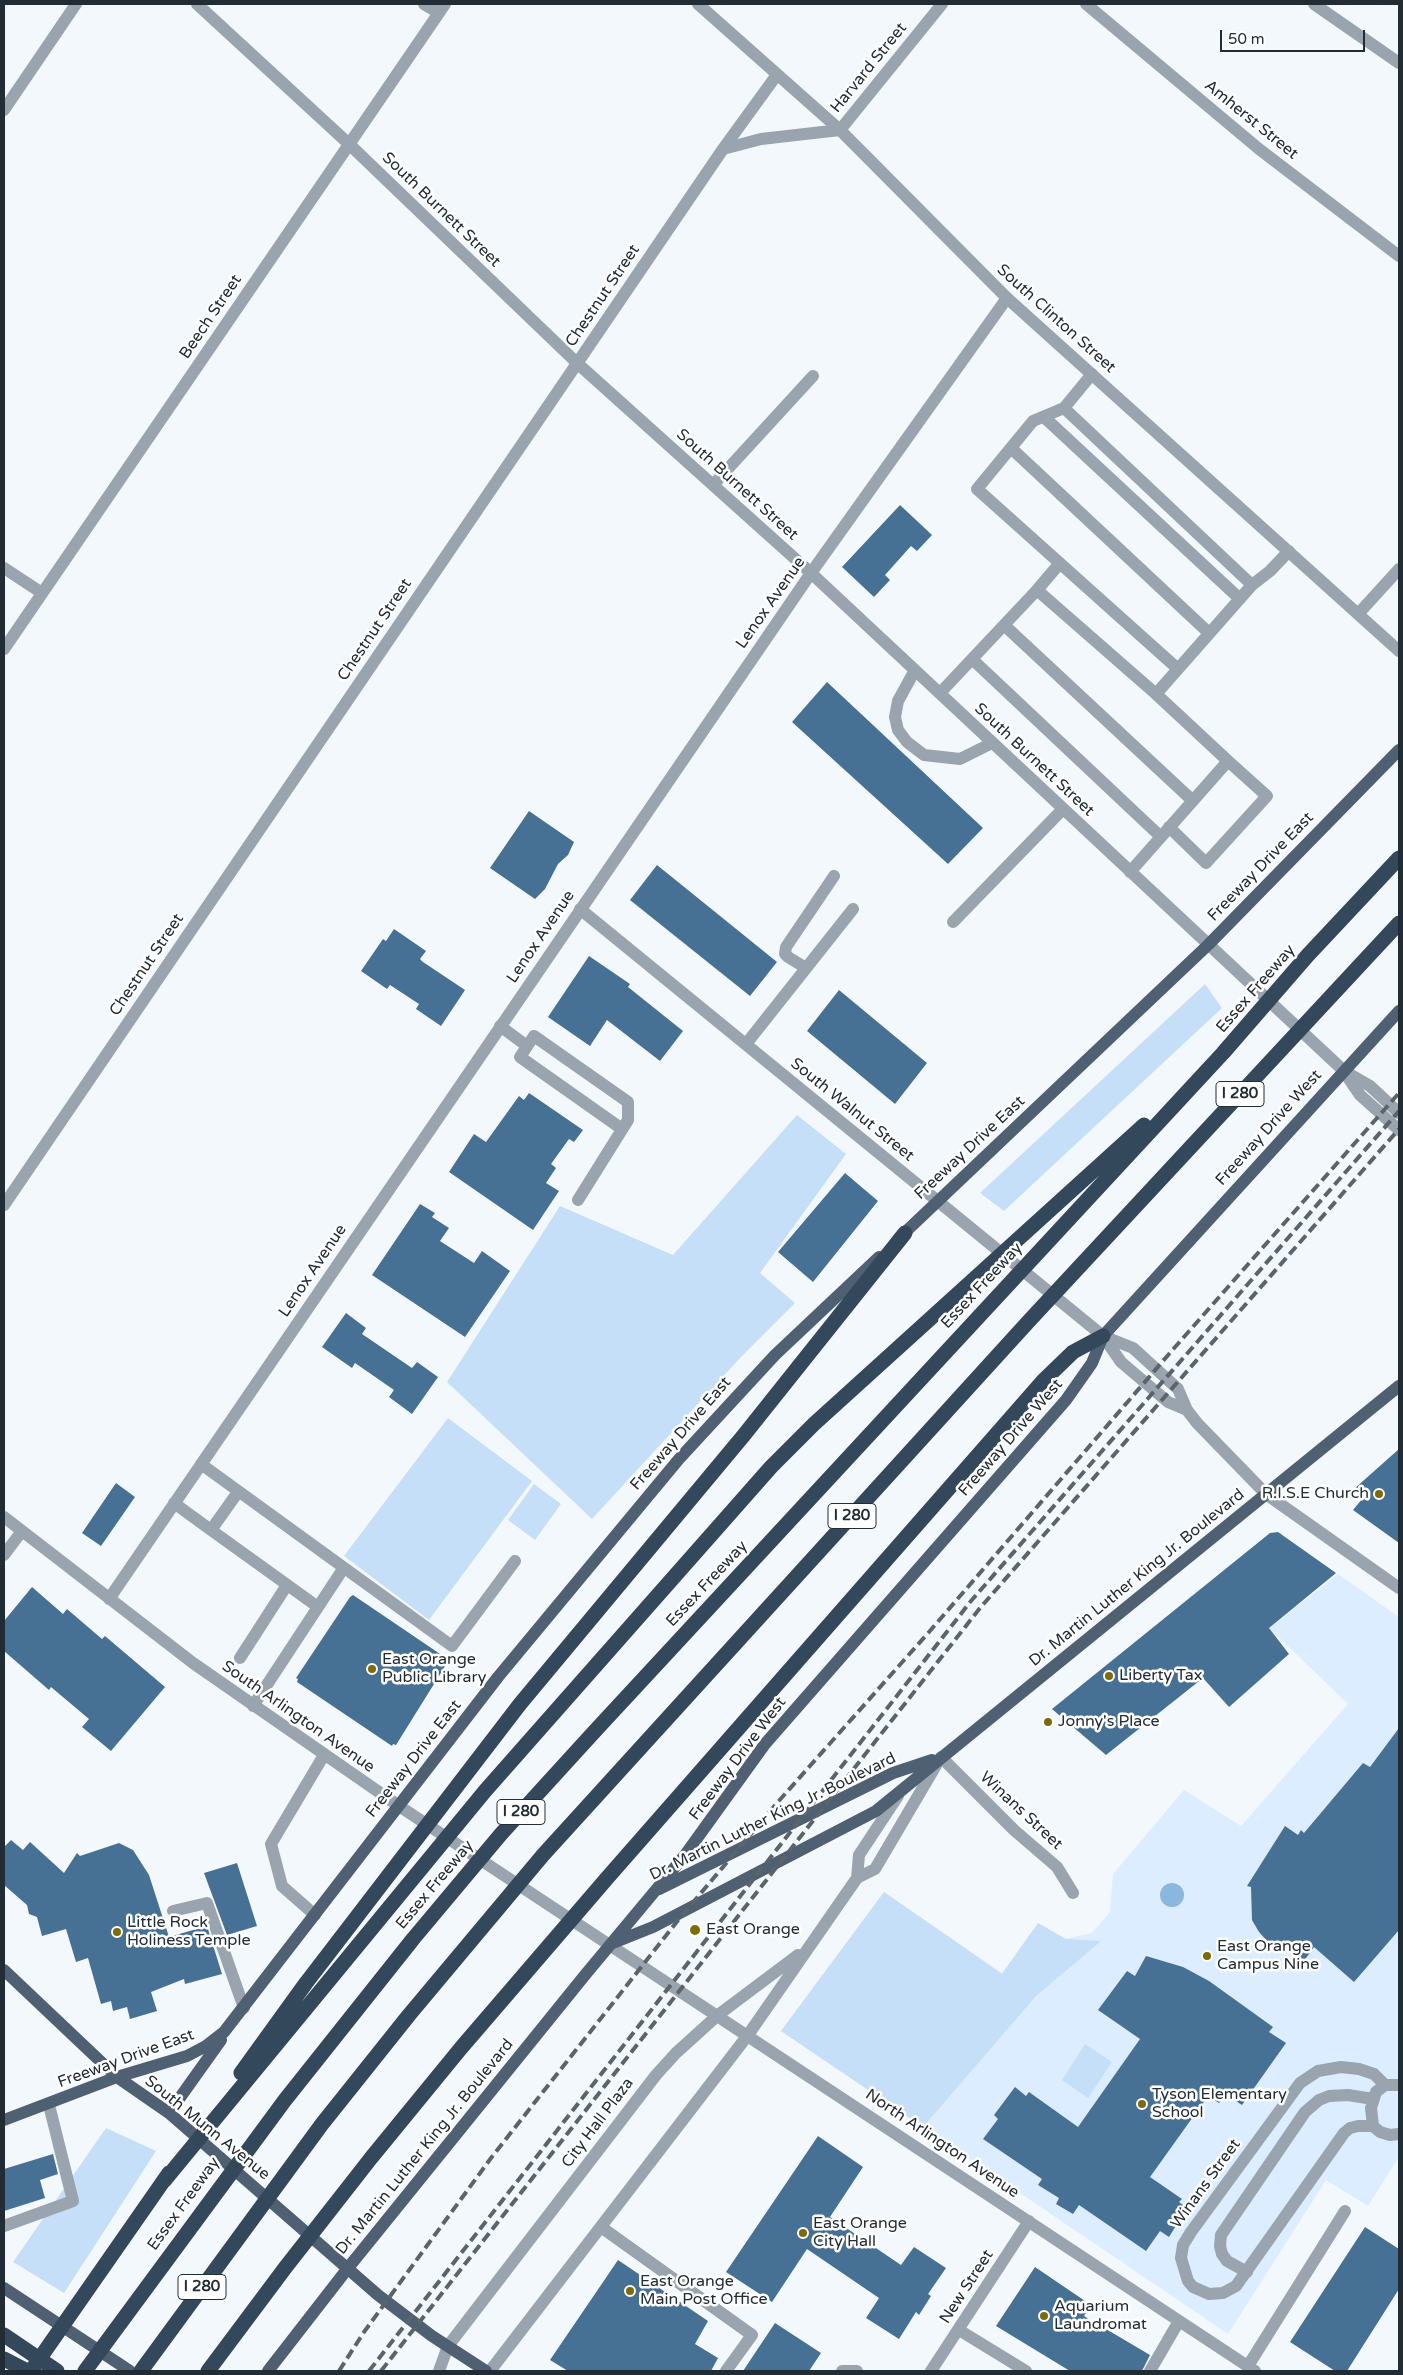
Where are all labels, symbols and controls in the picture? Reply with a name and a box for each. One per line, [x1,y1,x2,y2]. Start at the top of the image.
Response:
street label: Harvard Street [827,19,911,117]
scale bar [1223,20,1368,52]
text: 50 m [1228,30,1265,48]
street label: Amherst Street [1200,76,1302,164]
street label: South Burnett Street [378,149,504,271]
street label: Chestnut Street [562,241,644,351]
street label: South Clinton Street [993,261,1119,377]
street label: Beech Street [176,271,246,363]
street label: South Burnett Street [672,425,802,545]
street label: Lenox Avenue [732,553,810,653]
street label: Chestnut Street [334,575,416,685]
street label: South Burnett Street [970,699,1098,821]
street label: Freeway Drive East [1204,809,1318,925]
street label: Lenox Avenue [503,887,579,987]
street label: Chestnut Street [106,910,188,1020]
street label: Essex Freeway [1213,941,1299,1037]
street label: South Walnut Street [786,1054,918,1166]
street label: Freeway Drive West [1212,1066,1326,1190]
road number: I 280 [1216,1082,1264,1106]
street label: Freeway Drive East [911,1092,1029,1204]
street label: Lenox Avenue [275,1221,351,1321]
street label: Essex Freeway [937,1239,1027,1333]
street label: Freeway Drive East [627,1373,735,1495]
street label: Freeway Drive West [955,1375,1067,1501]
place label: R.I.S.E Church [1262,1484,1369,1504]
street label: Dr. Martin Luther King Jr. Boulevard [1025,1485,1249,1671]
marker: R.I.S.E Church [1373,1488,1385,1500]
road number: I 280 [828,1504,876,1528]
street label: Essex Freeway [662,1537,752,1631]
place label: East Orange Public Library [382,1650,486,1688]
street label: South Arlington Avenue [218,1657,378,1777]
marker: East Orange Public Library [366,1663,378,1675]
place label: Liberty Tax [1119,1666,1202,1686]
marker: Liberty Tax [1103,1670,1115,1682]
street label: Freeway Drive West [685,1694,791,1824]
street label: Freeway Drive East [362,1696,466,1822]
place label: Jonny's Place [1058,1712,1160,1732]
marker: Jonny's Place [1042,1716,1054,1728]
street label: Dr. Martin Luther King Jr. Boulevard [647,1749,899,1885]
street label: Winans Street [976,1768,1066,1854]
road number: I 280 [497,1800,545,1824]
street label: Essex Freeway [392,1837,478,1933]
place label: Little Rock Holiness Temple [127,1913,250,1951]
place label: East Orange [706,1920,800,1940]
marker: East Orange [688,1923,702,1937]
marker: Little Rock Holiness Temple [111,1926,123,1938]
place label: East Orange Campus Nine [1217,1937,1319,1975]
marker: East Orange Campus Nine [1201,1950,1213,1962]
street label: Freeway Drive East [55,2025,197,2093]
street label: Dr. Martin Luther King Jr. Boulevard [332,2035,518,2259]
street label: South Munn Avenue [141,2072,273,2184]
street label: City Hall Plaza [558,2074,638,2172]
street label: North Arlington Avenue [862,2085,1022,2203]
place label: Tyson Elementary School [1152,2085,1287,2123]
marker: Tyson Elementary School [1136,2098,1148,2110]
street label: Winans Street [1167,2135,1245,2233]
street label: Essex Freeway [144,2154,224,2254]
place label: East Orange City Hall [813,2214,907,2252]
marker: East Orange City Hall [797,2227,809,2239]
street label: New Street [936,2246,998,2328]
place label: East Orange Main Post Office [640,2272,767,2310]
road number: I 280 [178,2274,226,2300]
marker: East Orange Main Post Office [624,2285,636,2297]
place label: Aquarium Laundromat [1054,2297,1147,2335]
marker: Aquarium Laundromat [1038,2310,1050,2322]

